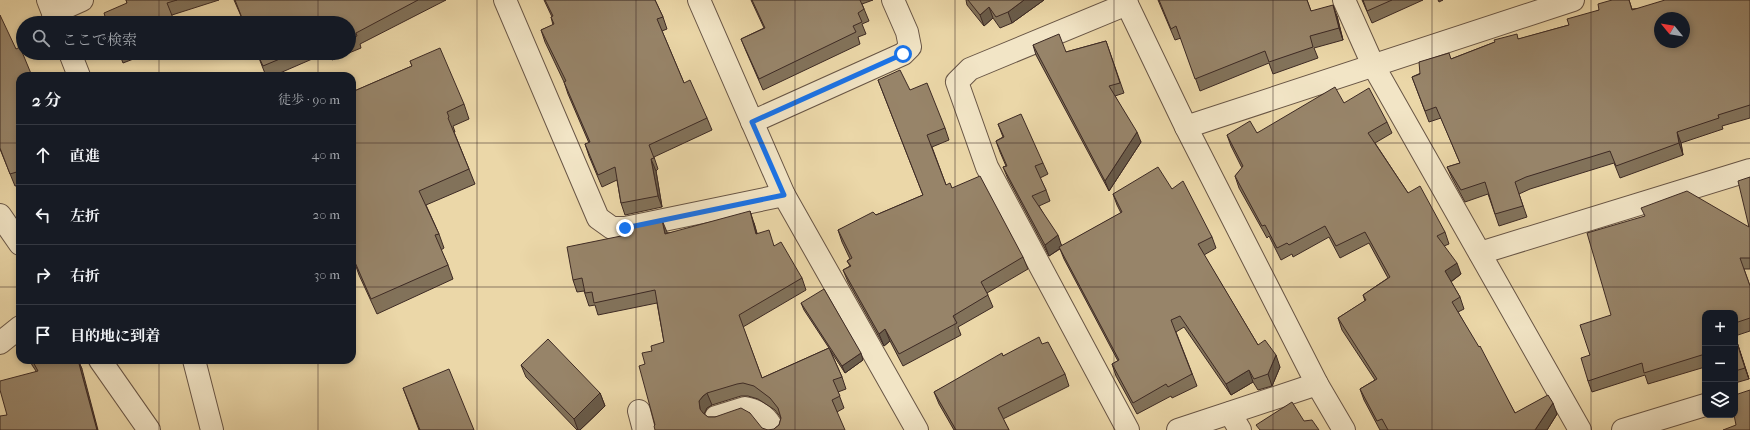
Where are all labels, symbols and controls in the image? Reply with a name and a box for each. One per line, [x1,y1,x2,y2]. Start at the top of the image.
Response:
north arrow [1654,12,1690,48]
search box [16,16,356,60]
icon: search [30,27,52,49]
text: ここで検索 [62,31,137,49]
route start [894,45,912,63]
text: 2 分 [32,90,61,110]
text: 徒歩 · 90 m [278,92,340,107]
icon: ahead [32,144,54,166]
text: 直進 [70,147,100,165]
text: 40 m [312,147,340,162]
icon: left [32,204,54,226]
text: 左折 [70,207,100,225]
text: 20 m [313,207,340,222]
route end [616,219,634,237]
icon: right [32,264,54,286]
text: 右折 [70,267,100,285]
text: 30 m [314,267,340,282]
map controls [1702,310,1738,418]
button: + [1702,310,1738,346]
icon: arrive [32,324,54,346]
text: 目的地に到着 [70,327,160,345]
button: − [1702,346,1738,382]
button: layers [1702,382,1738,418]

